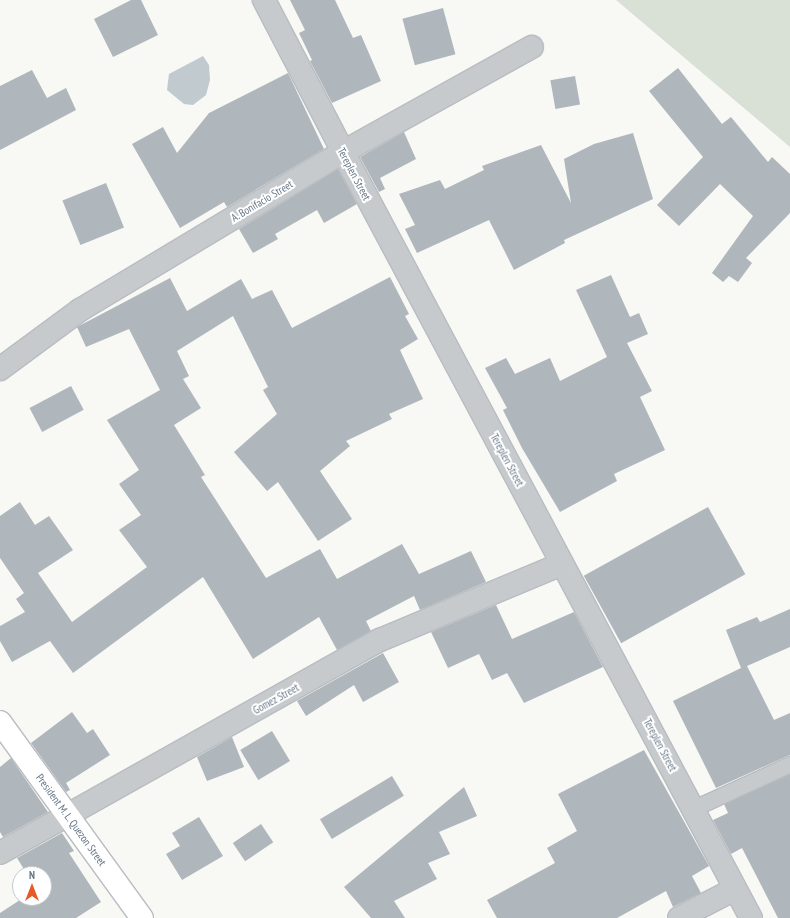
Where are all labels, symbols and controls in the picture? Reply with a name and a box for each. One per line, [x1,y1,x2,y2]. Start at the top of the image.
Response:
street label: Tereplen Street [335,145,373,203]
street label: A. Bonifacio Street [228,177,296,225]
street label: Tereplen Street [488,431,526,489]
street label: Gomez Street [251,681,301,717]
street label: Tereplen Street [641,716,679,774]
street label: President M. L. Quezon Street [33,771,109,869]
north arrow [12,866,52,906]
text: N [29,868,35,882]

